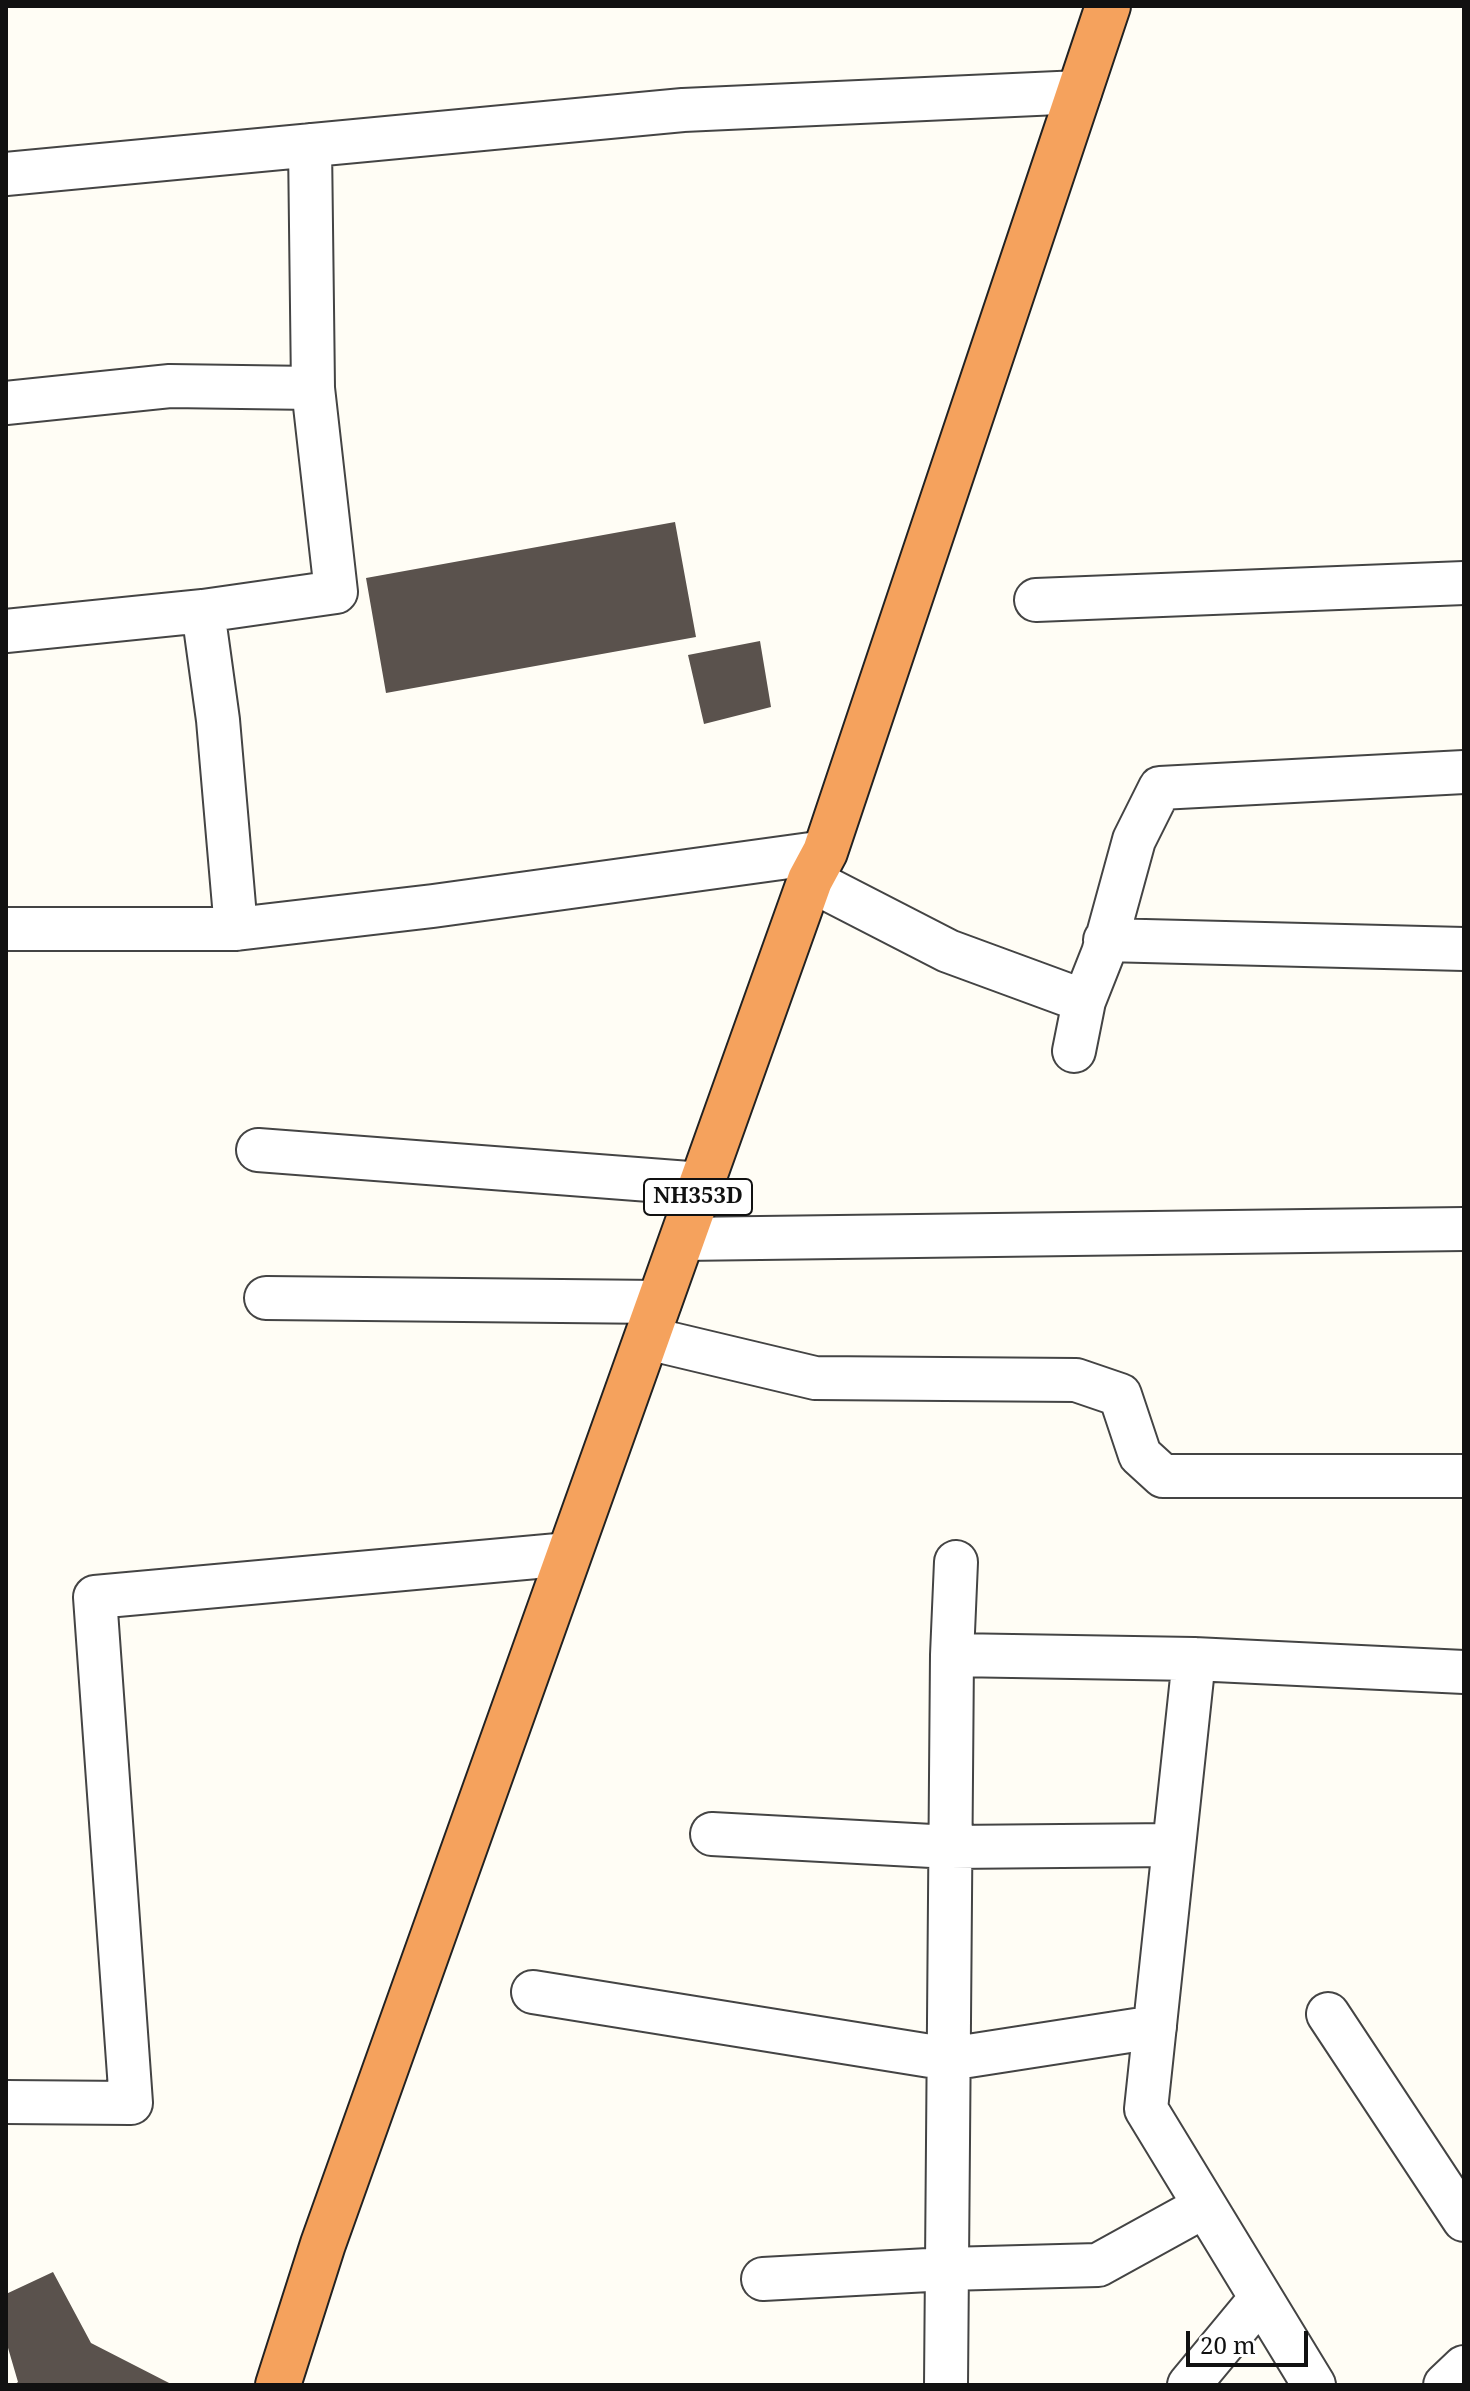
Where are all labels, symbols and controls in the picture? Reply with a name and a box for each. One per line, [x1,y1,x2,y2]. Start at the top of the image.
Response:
road number: NH353D [644,1179,752,1215]
scale bar [1190,2315,1312,2365]
text: 20 m [1200,2328,1256,2361]

